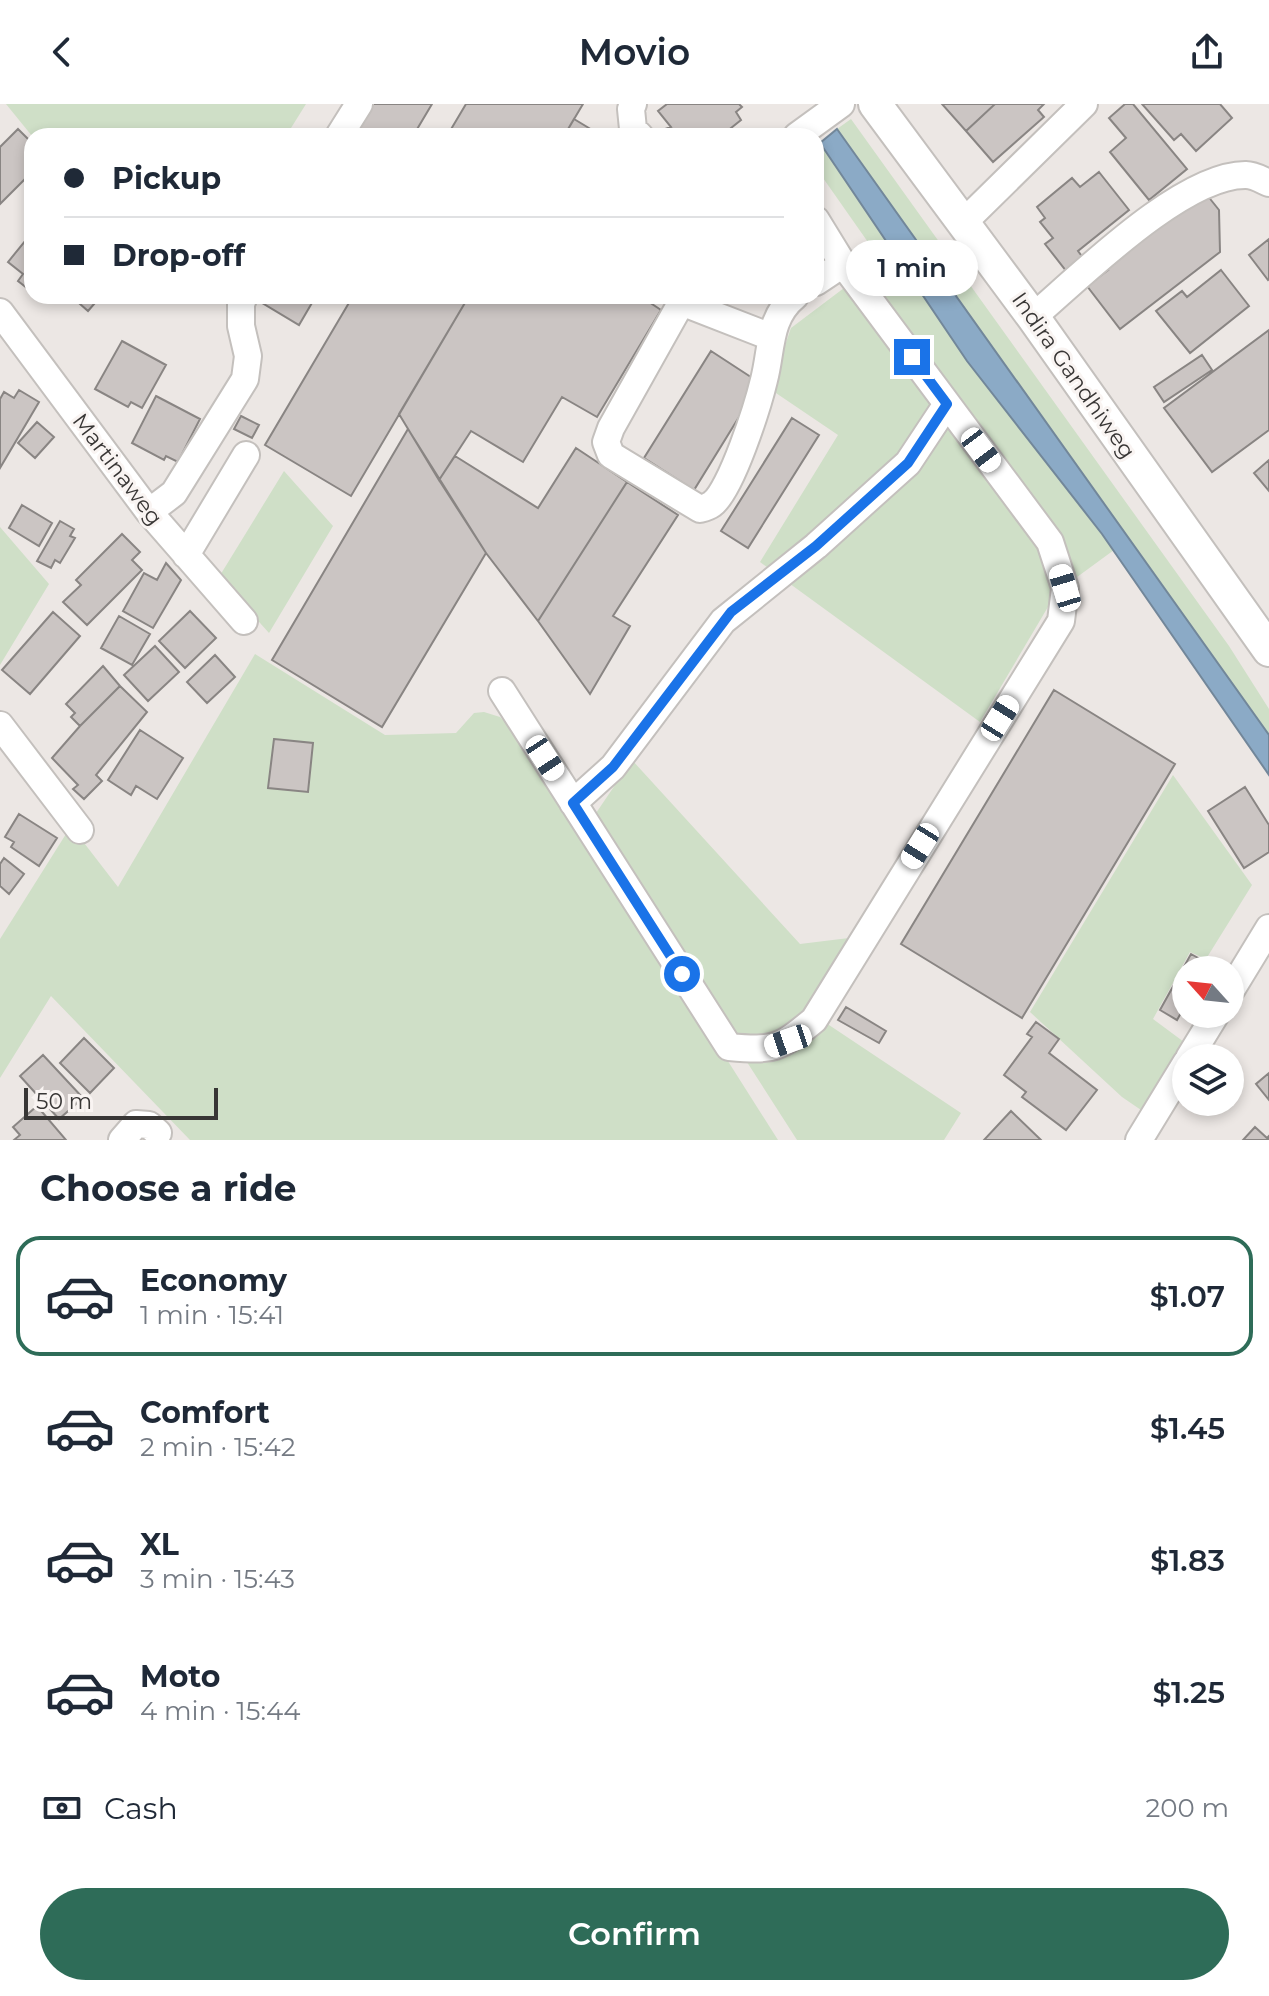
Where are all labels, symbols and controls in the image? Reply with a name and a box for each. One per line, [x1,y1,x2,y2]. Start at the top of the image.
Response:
icon: back [40,30,84,74]
text: Movio [579,30,690,74]
icon: share [1185,30,1229,74]
text: Pickup [112,160,221,197]
text: Drop-off [112,237,245,274]
callout: 1 min [846,241,978,297]
text: 1 min [877,252,947,284]
street label: Indira Gandhiweg [1006,287,1141,464]
route end [894,339,930,375]
street label: Martinaweg [67,408,168,531]
car [957,424,1005,476]
car [1047,562,1083,614]
car [977,691,1023,745]
car [522,731,568,785]
car [897,819,943,873]
route start [664,956,700,992]
north arrow [1172,956,1244,1028]
map controls [1172,956,1244,1116]
car [761,1022,815,1060]
button: layers [1172,1044,1244,1116]
scale bar [24,1084,218,1120]
text: 50 m [36,1088,92,1115]
text: Choose a ride [40,1166,297,1210]
icon: car [44,1260,116,1332]
text: Economy [140,1262,287,1299]
text: $1.07 [1150,1278,1225,1315]
text: 1 min · 15:41 [140,1299,284,1331]
icon: car [44,1392,116,1464]
text: Comfort [140,1394,270,1431]
text: $1.45 [1150,1410,1225,1447]
text: 2 min · 15:42 [140,1431,295,1463]
icon: car [44,1524,116,1596]
text: XL [140,1526,179,1563]
text: $1.83 [1150,1542,1225,1579]
text: 3 min · 15:43 [140,1563,295,1595]
icon: car [44,1656,116,1728]
text: Moto [140,1658,221,1695]
text: $1.25 [1152,1674,1225,1711]
text: 4 min · 15:44 [140,1695,300,1727]
icon: cash [40,1786,84,1830]
text: Cash [104,1790,178,1827]
text: 200 m [1145,1792,1229,1824]
button: Confirm [40,1888,1229,1980]

